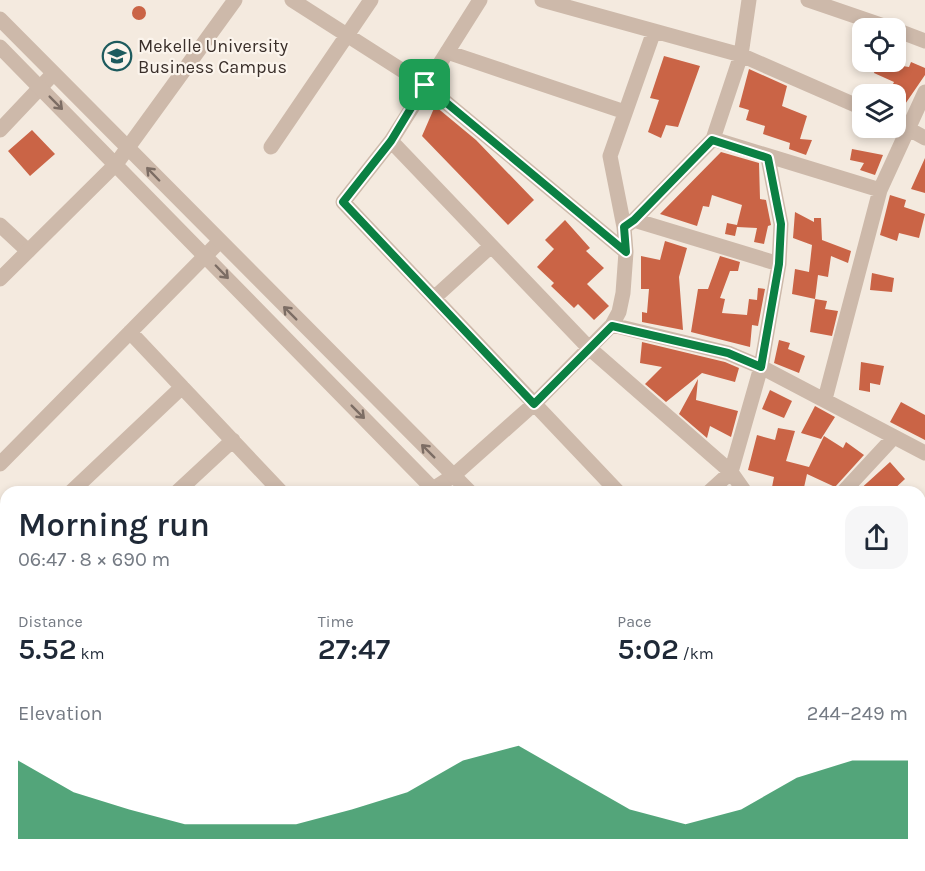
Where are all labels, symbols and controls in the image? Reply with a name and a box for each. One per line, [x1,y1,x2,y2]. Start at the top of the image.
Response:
map controls [852,18,906,138]
button: locate [852,18,906,72]
place label: Mekelle University Business Campus [138,35,289,78]
school or university icon: Mekelle University Business Campus [101,40,133,72]
pin [399,59,450,110]
icon: arrive [408,68,441,101]
button: layers [852,84,906,138]
one-way arrow [48,96,63,111]
one-way arrow [146,167,160,182]
one-way arrow [215,265,229,280]
one-way arrow [283,306,298,320]
one-way arrow [350,405,365,420]
one-way arrow [421,443,436,458]
text: Morning run [18,506,210,544]
button: share [845,506,908,569]
text: 06:47 · 8 × 690 m [18,548,170,571]
text: Distance [18,612,83,631]
text: Time [318,612,354,631]
text: Pace [617,612,651,631]
text: 5.52 [18,631,77,667]
text: 27:47 [318,631,390,667]
text: 5:02 [617,631,679,667]
text: km [77,644,105,663]
text: /km [679,644,714,663]
text: Elevation [18,702,103,725]
text: 244–249 m [807,702,908,725]

